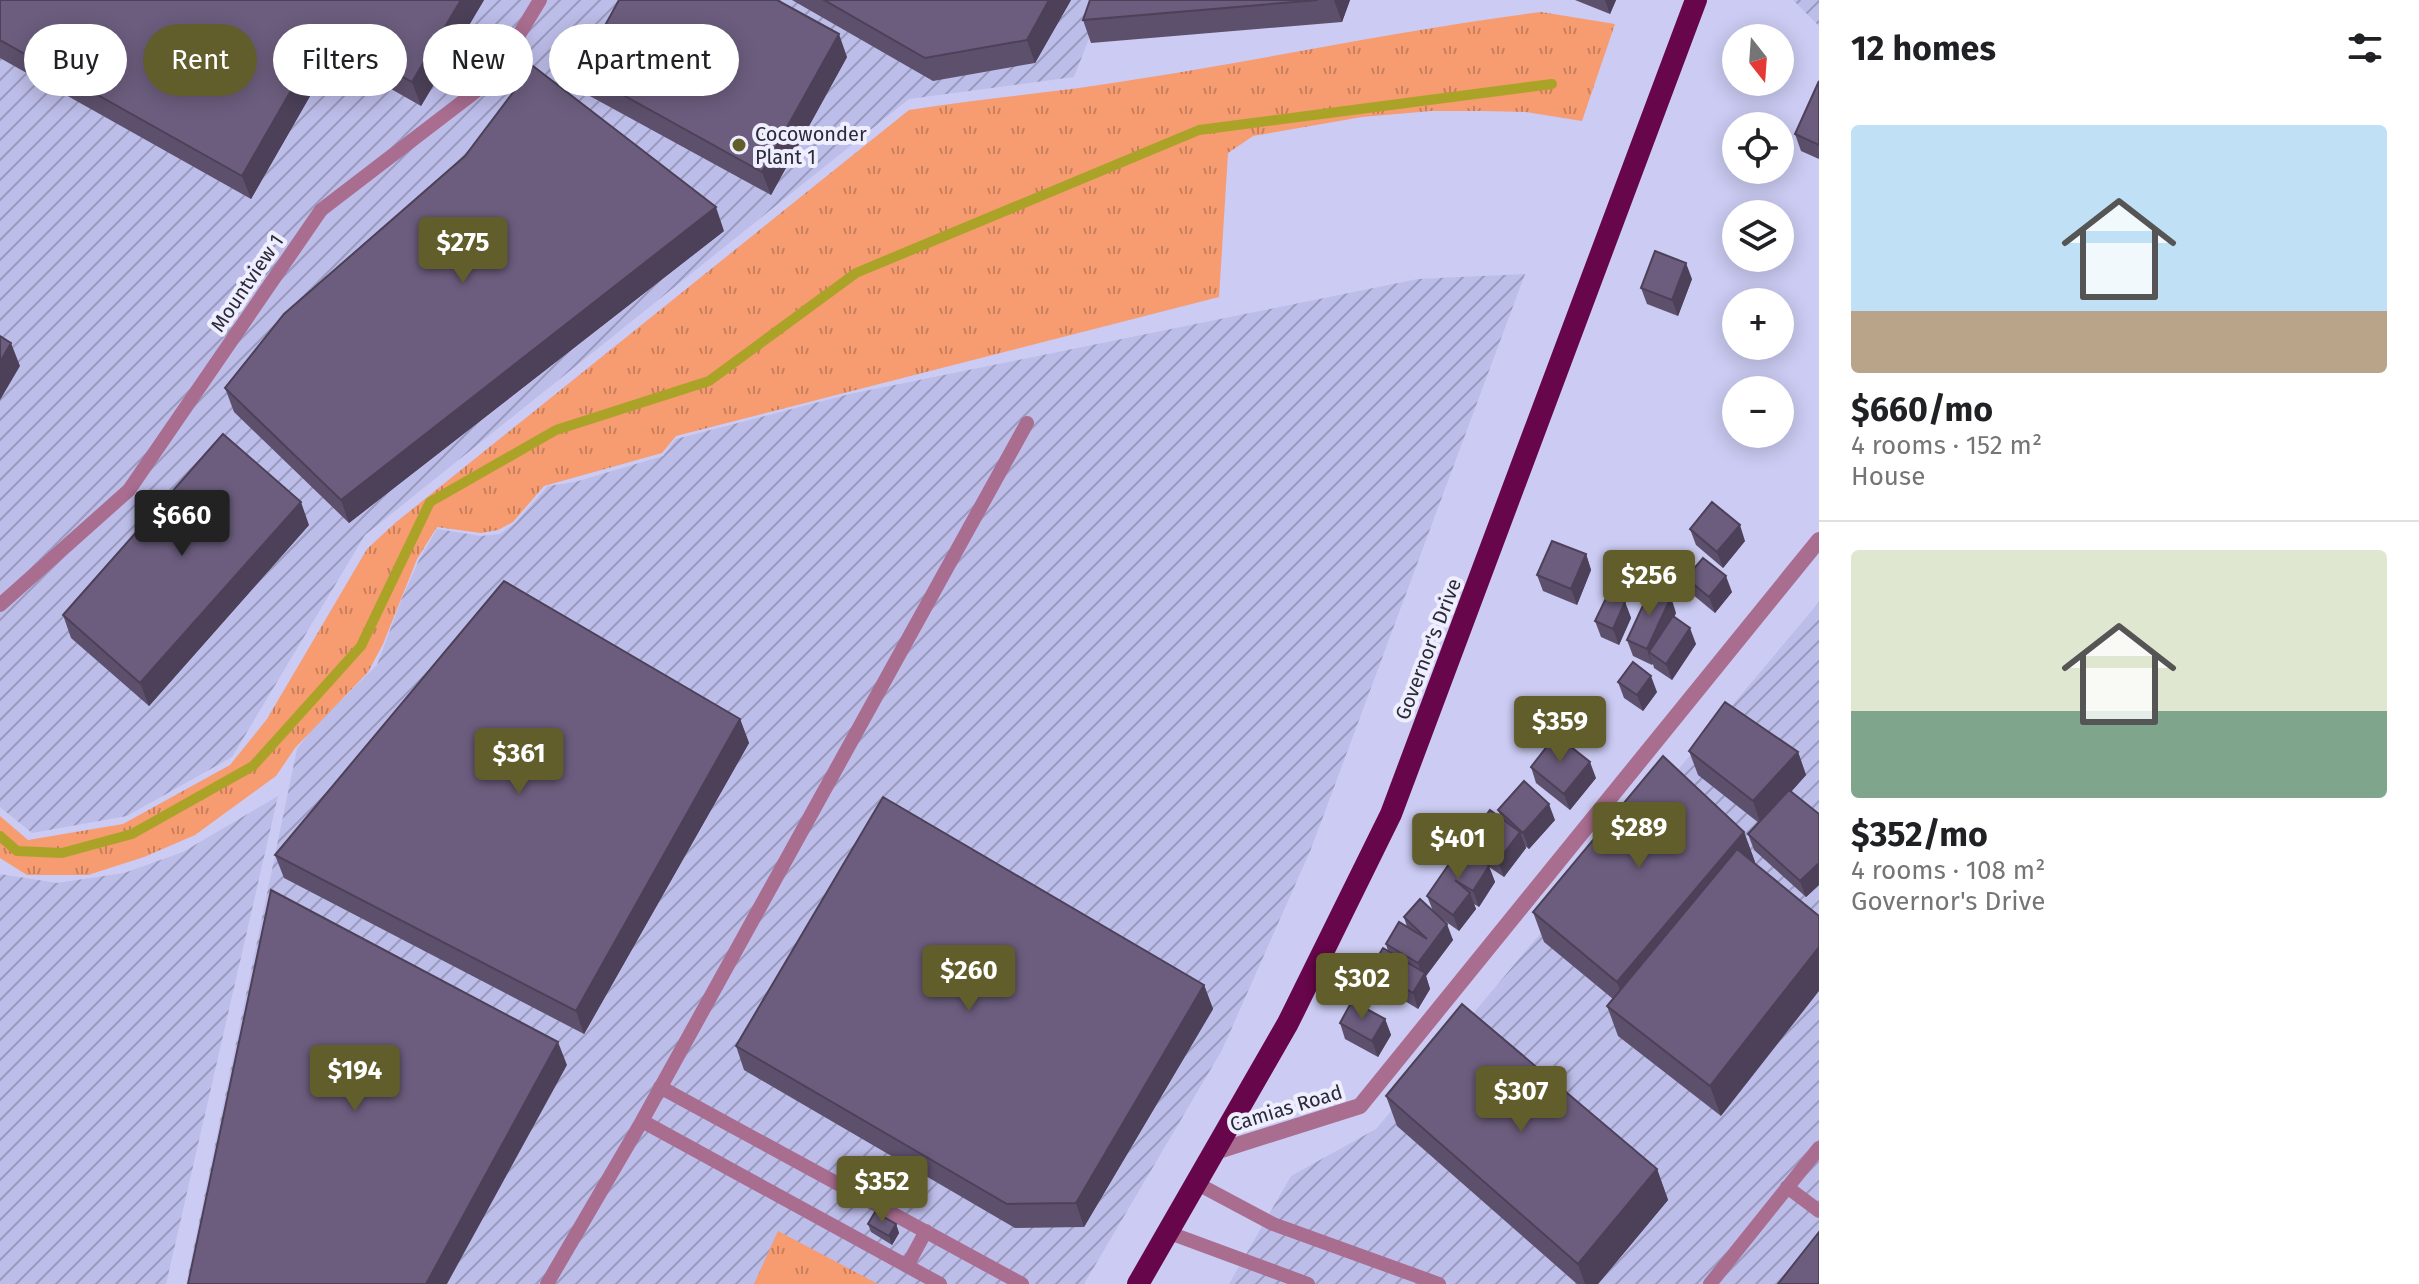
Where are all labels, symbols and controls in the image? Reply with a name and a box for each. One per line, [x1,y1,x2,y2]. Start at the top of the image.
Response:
chip: Buy [24,24,127,96]
chip: Rent [143,24,257,96]
chip: Filters [273,24,407,96]
chip: New [423,24,533,96]
chip: Apartment [549,24,739,96]
north arrow [1722,24,1794,96]
map controls [1722,24,1794,448]
icon: filters [2343,26,2387,70]
text: 12 homes [1851,28,1996,69]
button: locate [1722,112,1794,184]
place label: Cocowonder Plant 1 [755,122,867,169]
marker: Cocowonder Plant 1 [730,136,748,154]
icon: home [2047,177,2191,321]
button: layers [1722,200,1794,272]
pin: $275 [416,217,510,285]
text: $275 [437,227,490,258]
street label: Mountview 1 [206,230,288,336]
button: + [1722,288,1794,360]
button: − [1722,376,1794,448]
text: $660/mo [1851,389,1993,430]
text: 4 rooms · 152 m² [1851,430,2042,461]
text: House [1851,461,1925,492]
pin: $660 [135,490,229,558]
text: $660 [153,500,211,531]
pin: $256 [1602,550,1696,618]
text: $256 [1621,560,1677,591]
street label: Governor's Drive [1390,575,1466,723]
icon: home [2047,602,2191,746]
pin: $359 [1513,696,1607,764]
text: $359 [1532,706,1588,737]
pin: $361 [472,728,566,796]
text: $361 [492,738,546,769]
pin: $289 [1592,802,1686,870]
text: $289 [1611,812,1667,843]
pin: $401 [1411,813,1505,881]
text: $352/mo [1851,814,1988,855]
text: $401 [1430,823,1486,854]
text: 4 rooms · 108 m² [1851,855,2045,886]
text: Governor's Drive [1851,886,2045,917]
pin: $260 [922,945,1016,1013]
pin: $302 [1315,953,1409,1021]
text: $260 [940,955,998,986]
text: $302 [1334,963,1390,994]
pin: $194 [308,1045,402,1113]
text: $194 [328,1055,382,1086]
pin: $307 [1474,1066,1568,1134]
text: $307 [1494,1076,1548,1107]
street label: Camias Road [1227,1080,1345,1136]
pin: $352 [835,1156,929,1224]
text: $352 [855,1166,909,1197]

